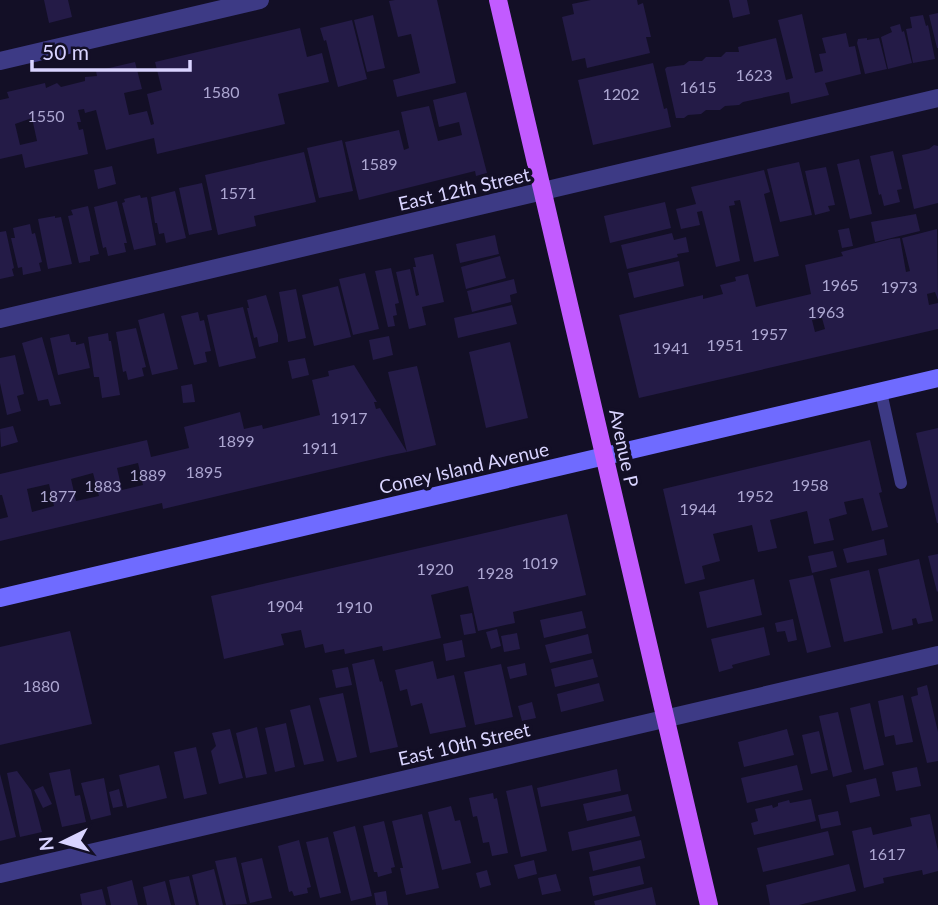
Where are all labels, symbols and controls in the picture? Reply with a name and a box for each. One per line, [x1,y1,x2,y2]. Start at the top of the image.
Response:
scale bar [32,28,189,72]
text: 50 m [42,39,89,64]
house number: 1623 [735,65,773,84]
house number: 1615 [679,77,717,96]
house number: 1580 [202,82,240,101]
house number: 1202 [602,84,640,103]
house number: 1550 [27,106,65,125]
house number: 1589 [360,154,398,173]
street label: East 12th Street [396,162,532,215]
house number: 1571 [219,183,257,202]
house number: 1965 [821,275,859,294]
house number: 1973 [880,277,918,296]
house number: 1963 [807,302,845,321]
house number: 1957 [750,324,788,343]
house number: 1951 [706,335,744,354]
house number: 1941 [652,338,690,357]
street label: Avenue P [605,407,644,489]
house number: 1917 [330,408,368,427]
house number: 1899 [217,431,255,450]
street label: Coney Island Avenue [377,437,551,498]
house number: 1911 [301,438,339,457]
house number: 1895 [185,462,223,481]
house number: 1889 [129,465,167,484]
house number: 1958 [791,475,829,494]
house number: 1883 [84,476,122,495]
house number: 1877 [39,486,77,505]
house number: 1952 [736,486,774,505]
house number: 1944 [679,499,717,518]
house number: 1019 [521,553,559,572]
house number: 1920 [416,559,454,578]
house number: 1928 [476,563,514,582]
house number: 1904 [266,596,304,615]
house number: 1910 [335,597,373,616]
house number: 1880 [22,676,60,695]
street label: East 10th Street [396,717,532,770]
north arrow [28,807,98,877]
text: N [33,835,58,852]
house number: 1617 [868,844,906,863]

